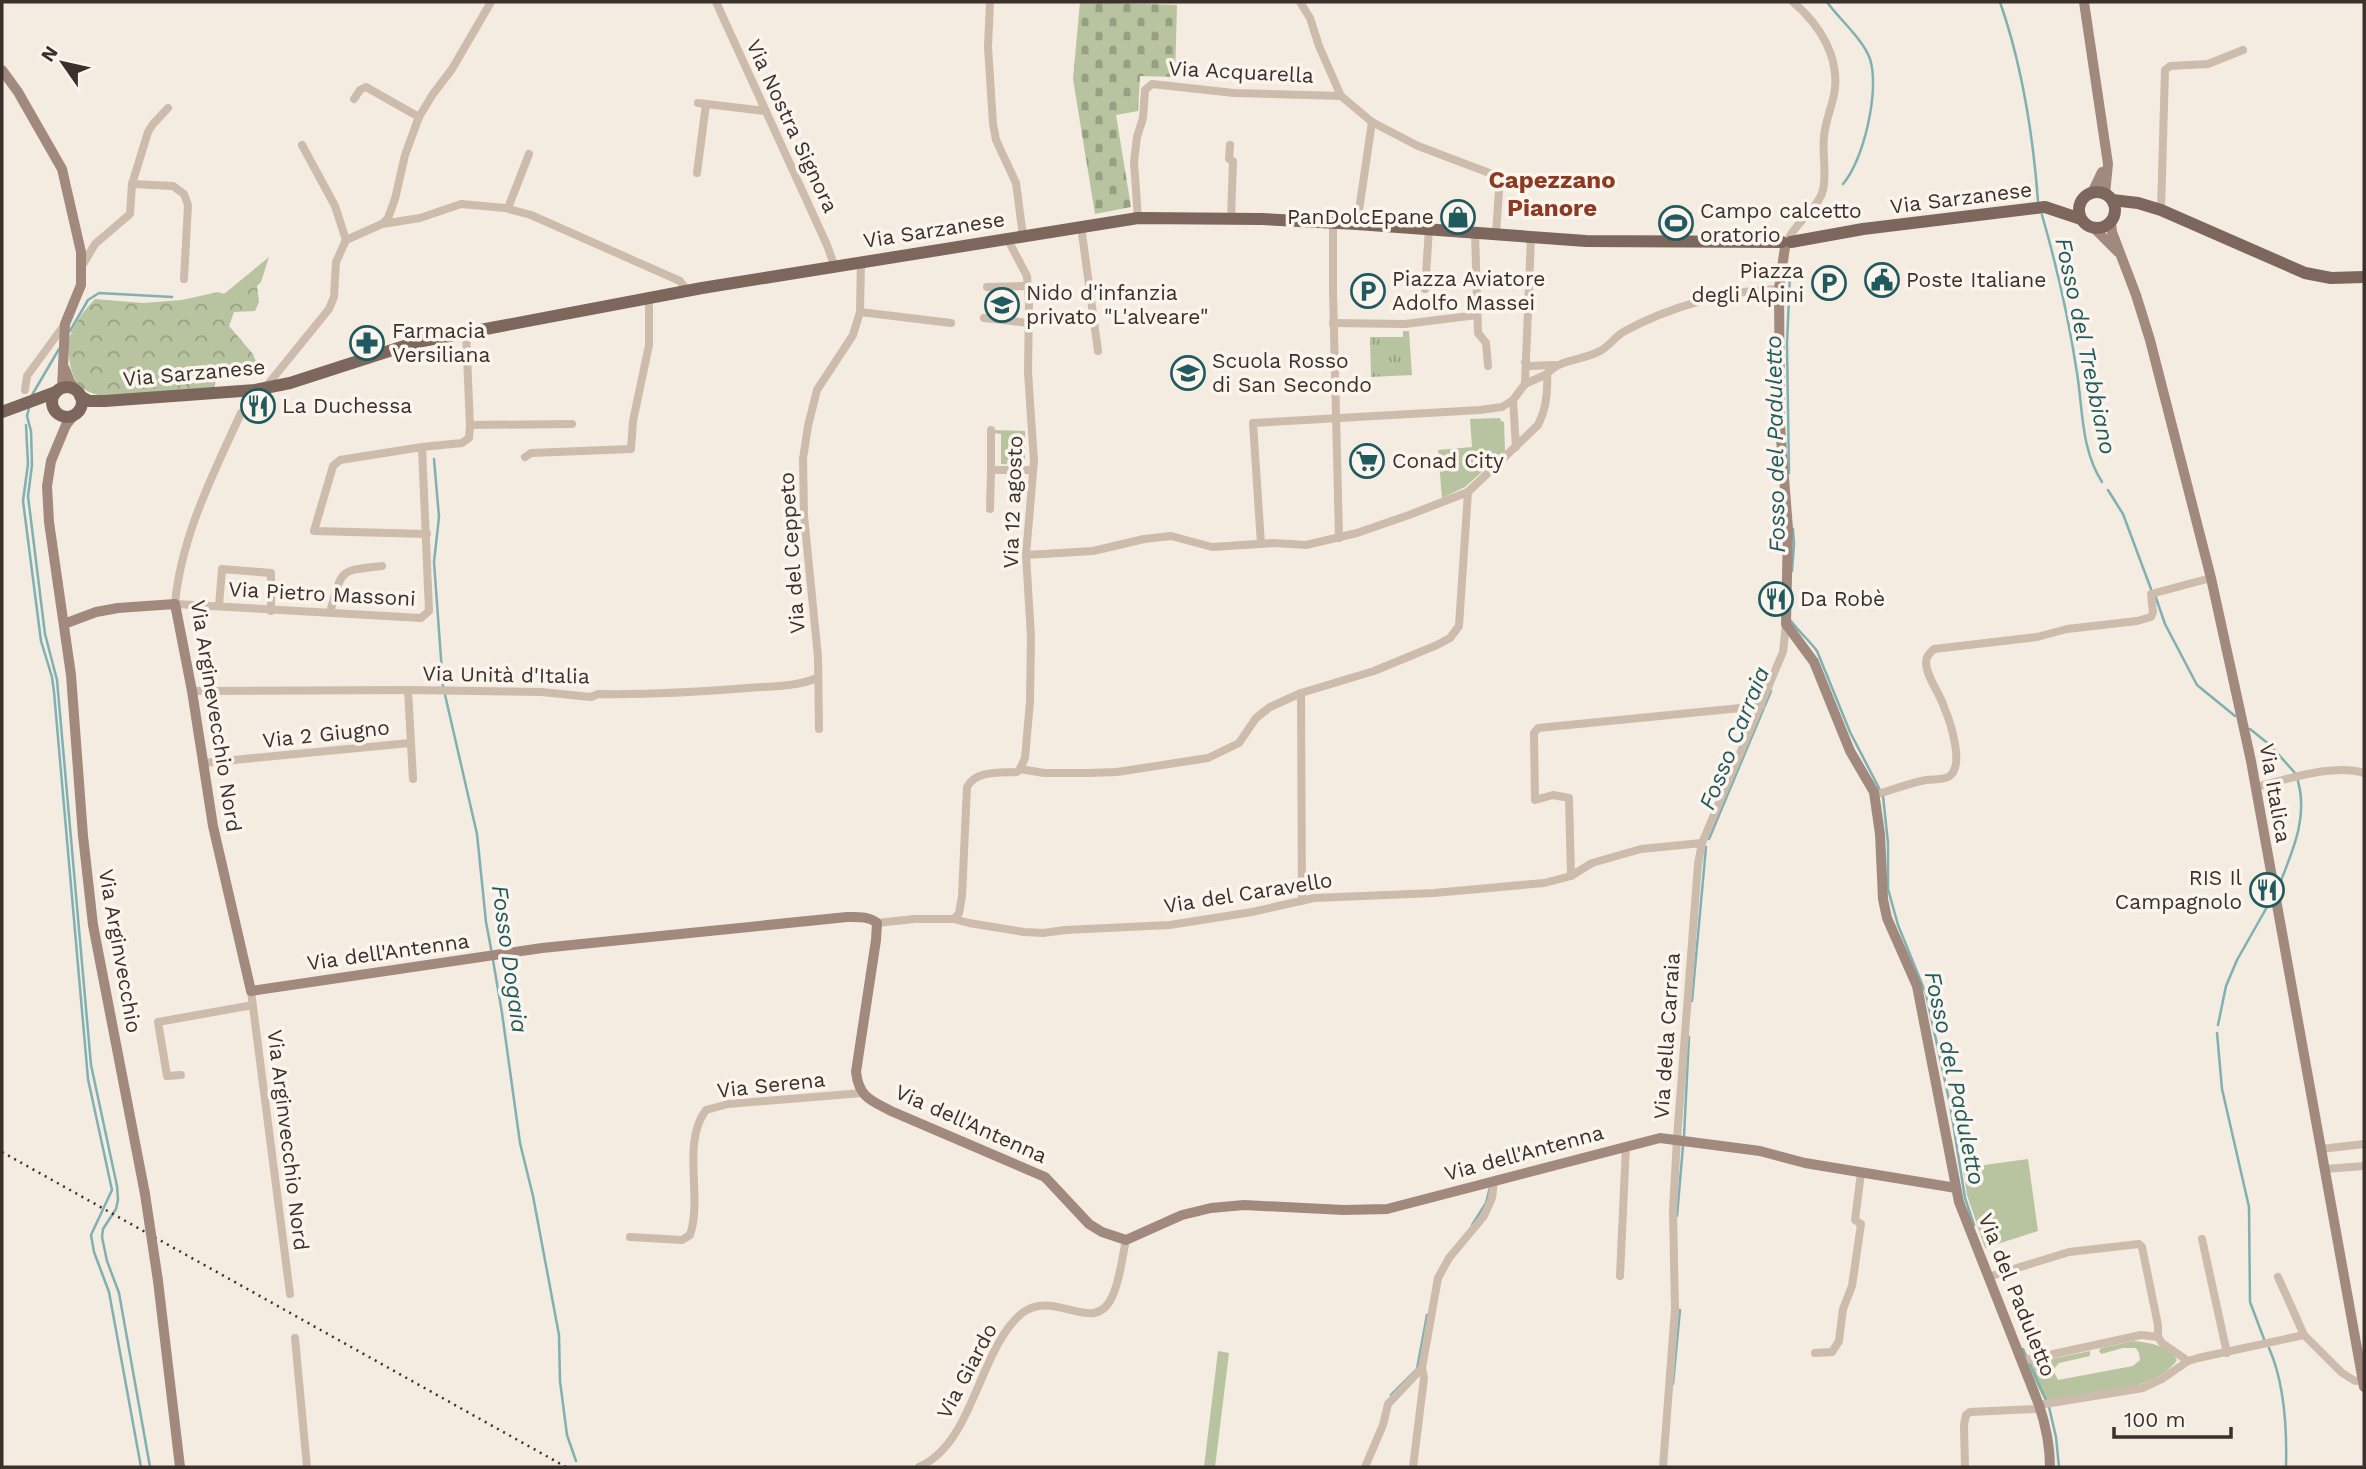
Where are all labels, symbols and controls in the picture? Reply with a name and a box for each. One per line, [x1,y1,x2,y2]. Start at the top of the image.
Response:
north arrow [28,28,98,98]
street label: Via Nostra Signora [741,35,844,216]
text: N [36,42,63,66]
street label: Via Acquarella [1168,55,1314,88]
district label: Capezzano Pianore [1488,166,1616,222]
street label: Via Sarzanese [1889,176,2033,219]
shop icon: PanDolcEpane [1439,198,1477,236]
place label: Campo calcetto oratorio [1700,198,1862,247]
place label: PanDolcEpane [1287,204,1434,229]
sports icon: Campo calcetto oratorio [1657,204,1695,242]
street label: Via Sarzanese [861,206,1006,253]
water label: Fosso del Trebbiano [2049,235,2122,457]
place label: Piazza degli Alpini [1692,258,1804,307]
public building icon: Poste Italiane [1863,261,1901,299]
parking icon: Piazza degli Alpini [1810,264,1848,302]
place label: Piazza Aviatore Adolfo Massei [1392,266,1545,315]
place label: Poste Italiane [1906,267,2046,292]
parking icon: Piazza Aviatore Adolfo Massei [1349,272,1387,310]
place label: Nido d'infanzia privato "L'alveare" [1026,280,1208,329]
school or university icon: Nido d'infanzia privato "L'alveare" [983,286,1021,324]
place label: Farmacia Versiliana [392,318,490,367]
pharmacy icon: Farmacia Versiliana [348,324,386,362]
water label: Fosso del Paduletto [1760,335,1791,553]
place label: Scuola Rosso di San Secondo [1212,348,1372,397]
street label: Via Sarzanese [122,354,266,391]
school or university icon: Scuola Rosso di San Secondo [1169,354,1207,392]
restaurant icon: La Duchessa [239,387,277,425]
place label: La Duchessa [282,393,412,418]
street label: Via 12 agosto [998,435,1027,569]
supermarket icon: Conad City [1348,442,1386,480]
place label: Conad City [1392,448,1504,473]
street label: Via del Ceppeto [773,471,810,635]
street label: Via Pietro Massoni [228,576,416,611]
restaurant icon: Da Robè [1757,580,1795,618]
place label: Da Robè [1800,586,1885,611]
street label: Via Arginevecchio Nord [186,598,247,834]
street label: Via Unità d'Italia [422,661,590,688]
water label: Fosso Carraia [1693,663,1775,814]
street label: Via 2 Giugno [261,714,391,753]
street label: Via Italica [2254,741,2297,845]
place label: RIS Il Campagnolo [2115,865,2243,914]
street label: Via Arginvecchio [94,867,147,1035]
street label: Via del Caravello [1162,867,1334,918]
restaurant icon: RIS Il Campagnolo [2248,871,2286,909]
water label: Fosso Dogaia [486,883,533,1035]
street label: Via dell'Antenna [305,928,471,975]
street label: Via della Carraia [1648,952,1685,1120]
water label: Fosso del Paduletto [1919,969,1990,1187]
street label: Via Arginvecchio Nord [263,1028,314,1252]
street label: Via Serena [716,1066,826,1103]
street label: Via dell'Antenna [891,1079,1051,1168]
street label: Via dell'Antenna [1442,1119,1606,1186]
street label: Via del Paduletto [1973,1210,2062,1380]
street label: Via Giardo [931,1319,1002,1423]
scale bar [2114,1396,2231,1440]
text: 100 m [2124,1407,2186,1432]

